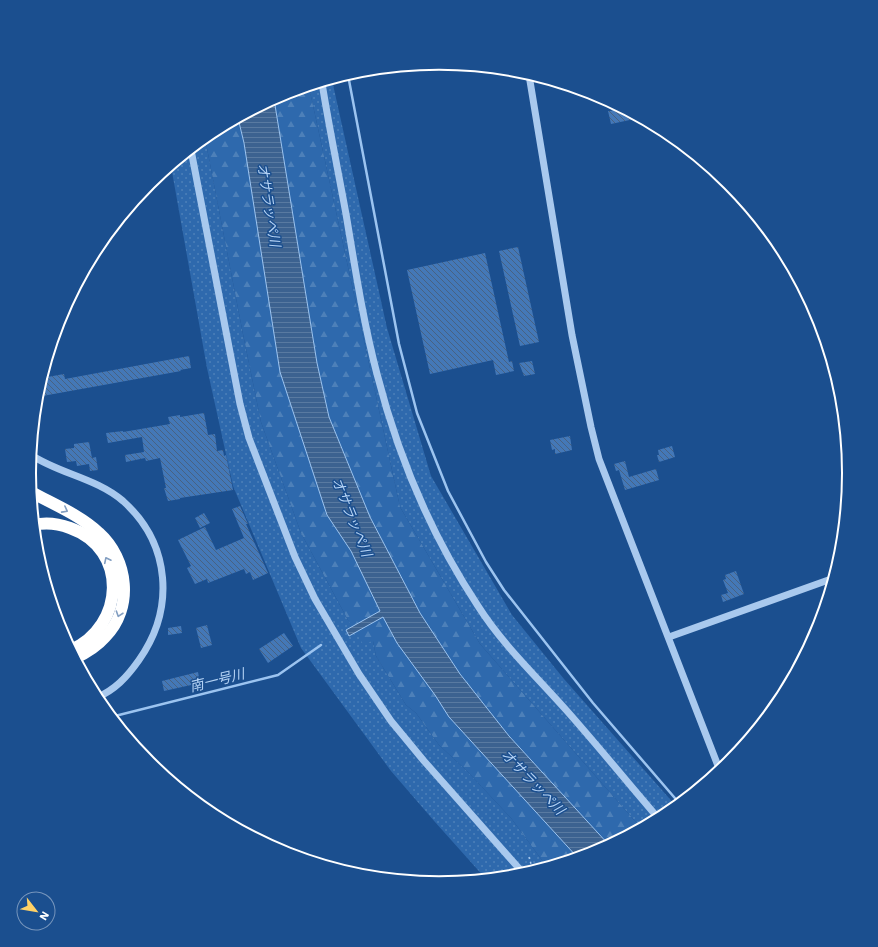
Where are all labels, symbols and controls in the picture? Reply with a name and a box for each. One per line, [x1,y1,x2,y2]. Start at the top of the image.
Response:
water label: オサラッペ川 [255,162,284,250]
water label: オサラッペ川 [329,475,376,561]
one-way arrow [61,506,68,513]
one-way arrow [104,557,112,564]
one-way arrow [115,611,124,618]
water label: 南一号川 [188,665,248,695]
water label: オサラッペ川 [498,746,569,819]
north arrow [16,891,56,931]
text: N [36,909,52,923]

